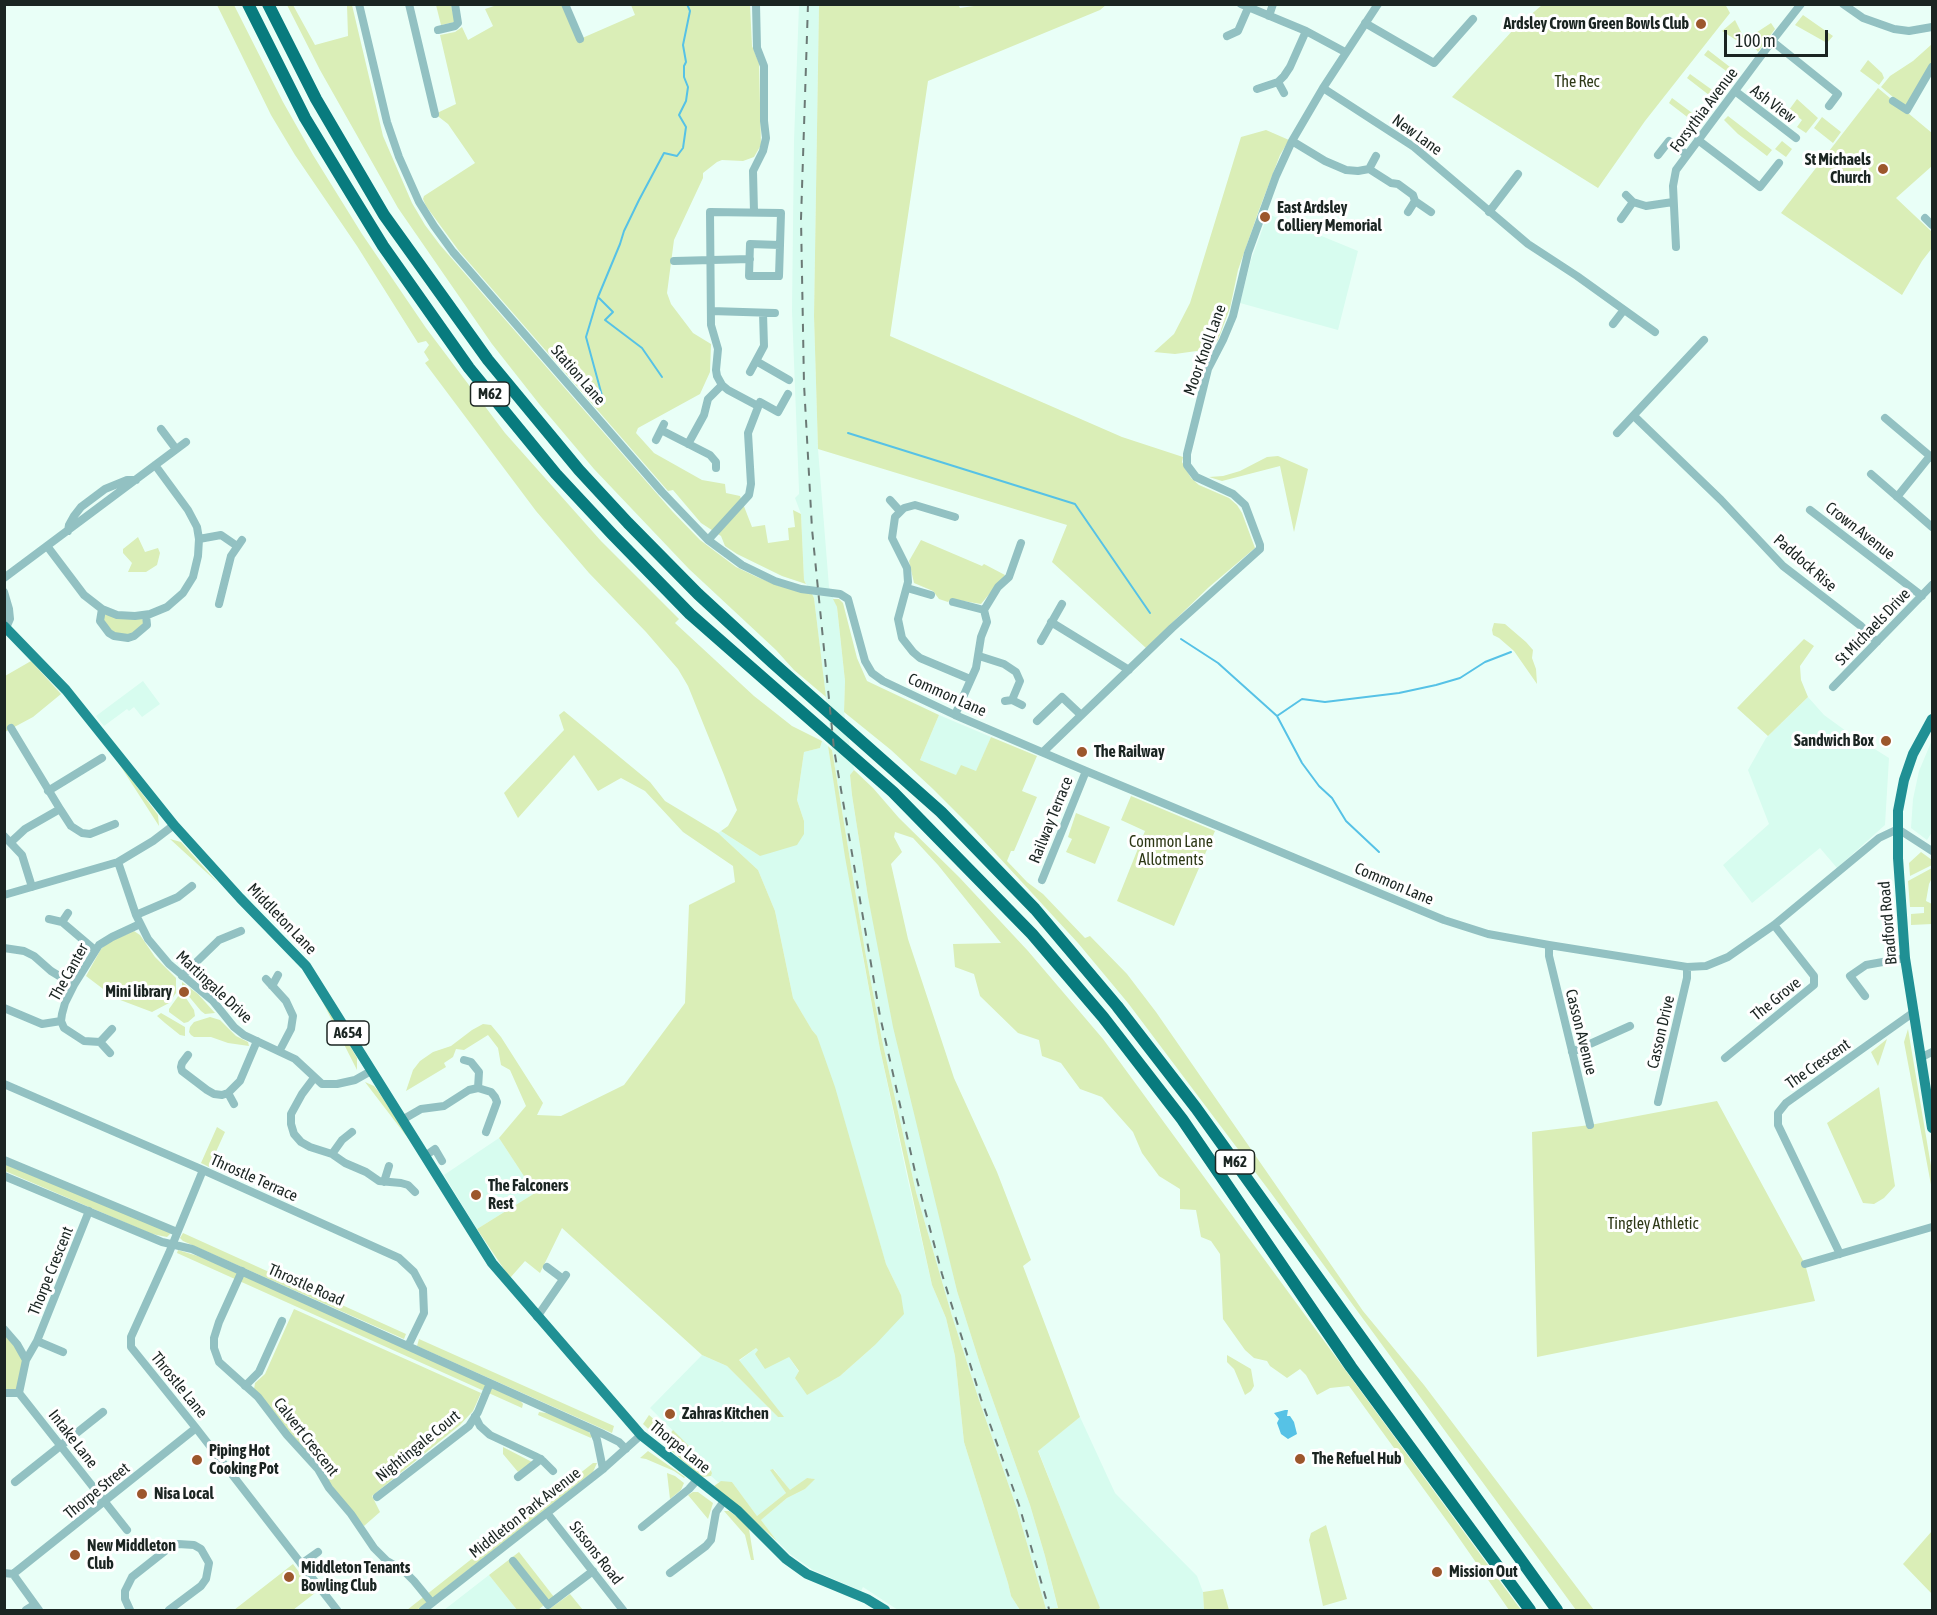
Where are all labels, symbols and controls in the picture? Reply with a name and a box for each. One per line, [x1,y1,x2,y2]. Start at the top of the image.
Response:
place label: Ardsley Crown Green Bowls Club [1504,14,1689,34]
marker: Ardsley Crown Green Bowls Club [1694,17,1708,31]
scale bar [1727,18,1830,56]
text: 100 m [1735,30,1776,51]
street label: Forsythia Avenue [1666,64,1742,156]
park label: The Rec [1554,72,1600,92]
street label: Ash View [1747,81,1799,127]
street label: New Lane [1388,110,1446,160]
place label: St Michaels Church [1805,150,1871,188]
marker: St Michaels Church [1876,162,1890,176]
place label: East Ardsley Colliery Memorial [1277,198,1382,236]
marker: East Ardsley Colliery Memorial [1258,210,1272,224]
street label: Moor Knoll Lane [1180,302,1230,398]
street label: Station Lane [547,341,609,409]
road number: M62 [470,382,510,406]
street label: Crown Avenue [1821,498,1899,564]
street label: Paddock Rise [1769,530,1841,596]
street label: St Michaels Drive [1832,585,1914,669]
street label: Common Lane [905,669,989,721]
place label: Sandwich Box [1794,731,1874,751]
marker: Sandwich Box [1879,734,1893,748]
place label: The Railway [1094,742,1165,762]
marker: The Railway [1075,745,1089,759]
street label: Railway Terrace [1025,774,1077,866]
park label: Common Lane Allotments [1129,832,1213,870]
street label: Common Lane [1352,859,1436,909]
street label: Middleton Lane [243,879,321,959]
street label: Bradford Road [1875,880,1901,966]
street label: The Canter [45,940,93,1004]
street label: Martingale Drive [172,947,256,1027]
street label: The Grove [1747,973,1805,1025]
place label: Mini library [105,982,172,1002]
marker: Mini library [177,985,191,999]
street label: Casson Avenue [1561,987,1601,1077]
street label: Casson Drive [1643,994,1679,1070]
road number: A654 [327,1021,369,1045]
street label: The Crescent [1782,1035,1854,1093]
street label: Throstle Terrace [207,1150,301,1206]
road number: M62 [1216,1150,1254,1174]
place label: The Falconers Rest [488,1176,568,1214]
marker: The Falconers Rest [469,1188,483,1202]
park label: Tingley Athletic [1608,1214,1698,1234]
street label: Thorpe Crescent [24,1224,78,1318]
street label: Throstle Road [265,1260,347,1310]
street label: Throstle Lane [147,1348,211,1422]
street label: Calvert Crescent [269,1394,343,1480]
place label: Zahras Kitchen [682,1404,769,1424]
street label: Intake Lane [44,1406,102,1472]
street label: Nightingale Court [372,1406,464,1486]
marker: Zahras Kitchen [663,1407,677,1421]
street label: Thorpe Lane [646,1417,714,1477]
place label: Piping Hot Cooking Pot [209,1441,279,1479]
place label: The Refuel Hub [1312,1449,1402,1469]
marker: The Refuel Hub [1293,1452,1307,1466]
marker: Piping Hot Cooking Pot [190,1453,204,1467]
street label: Thorpe Street [60,1459,134,1523]
street label: Middleton Park Avenue [465,1464,585,1562]
place label: Nisa Local [154,1484,214,1504]
marker: Nisa Local [135,1487,149,1501]
street label: Sissons Road [565,1517,627,1589]
place label: New Middleton Club [87,1536,176,1574]
marker: New Middleton Club [68,1548,82,1562]
place label: Middleton Tenants Bowling Club [301,1558,410,1596]
place label: Mission Out [1449,1562,1518,1582]
marker: Mission Out [1430,1565,1444,1579]
marker: Middleton Tenants Bowling Club [282,1570,296,1584]

